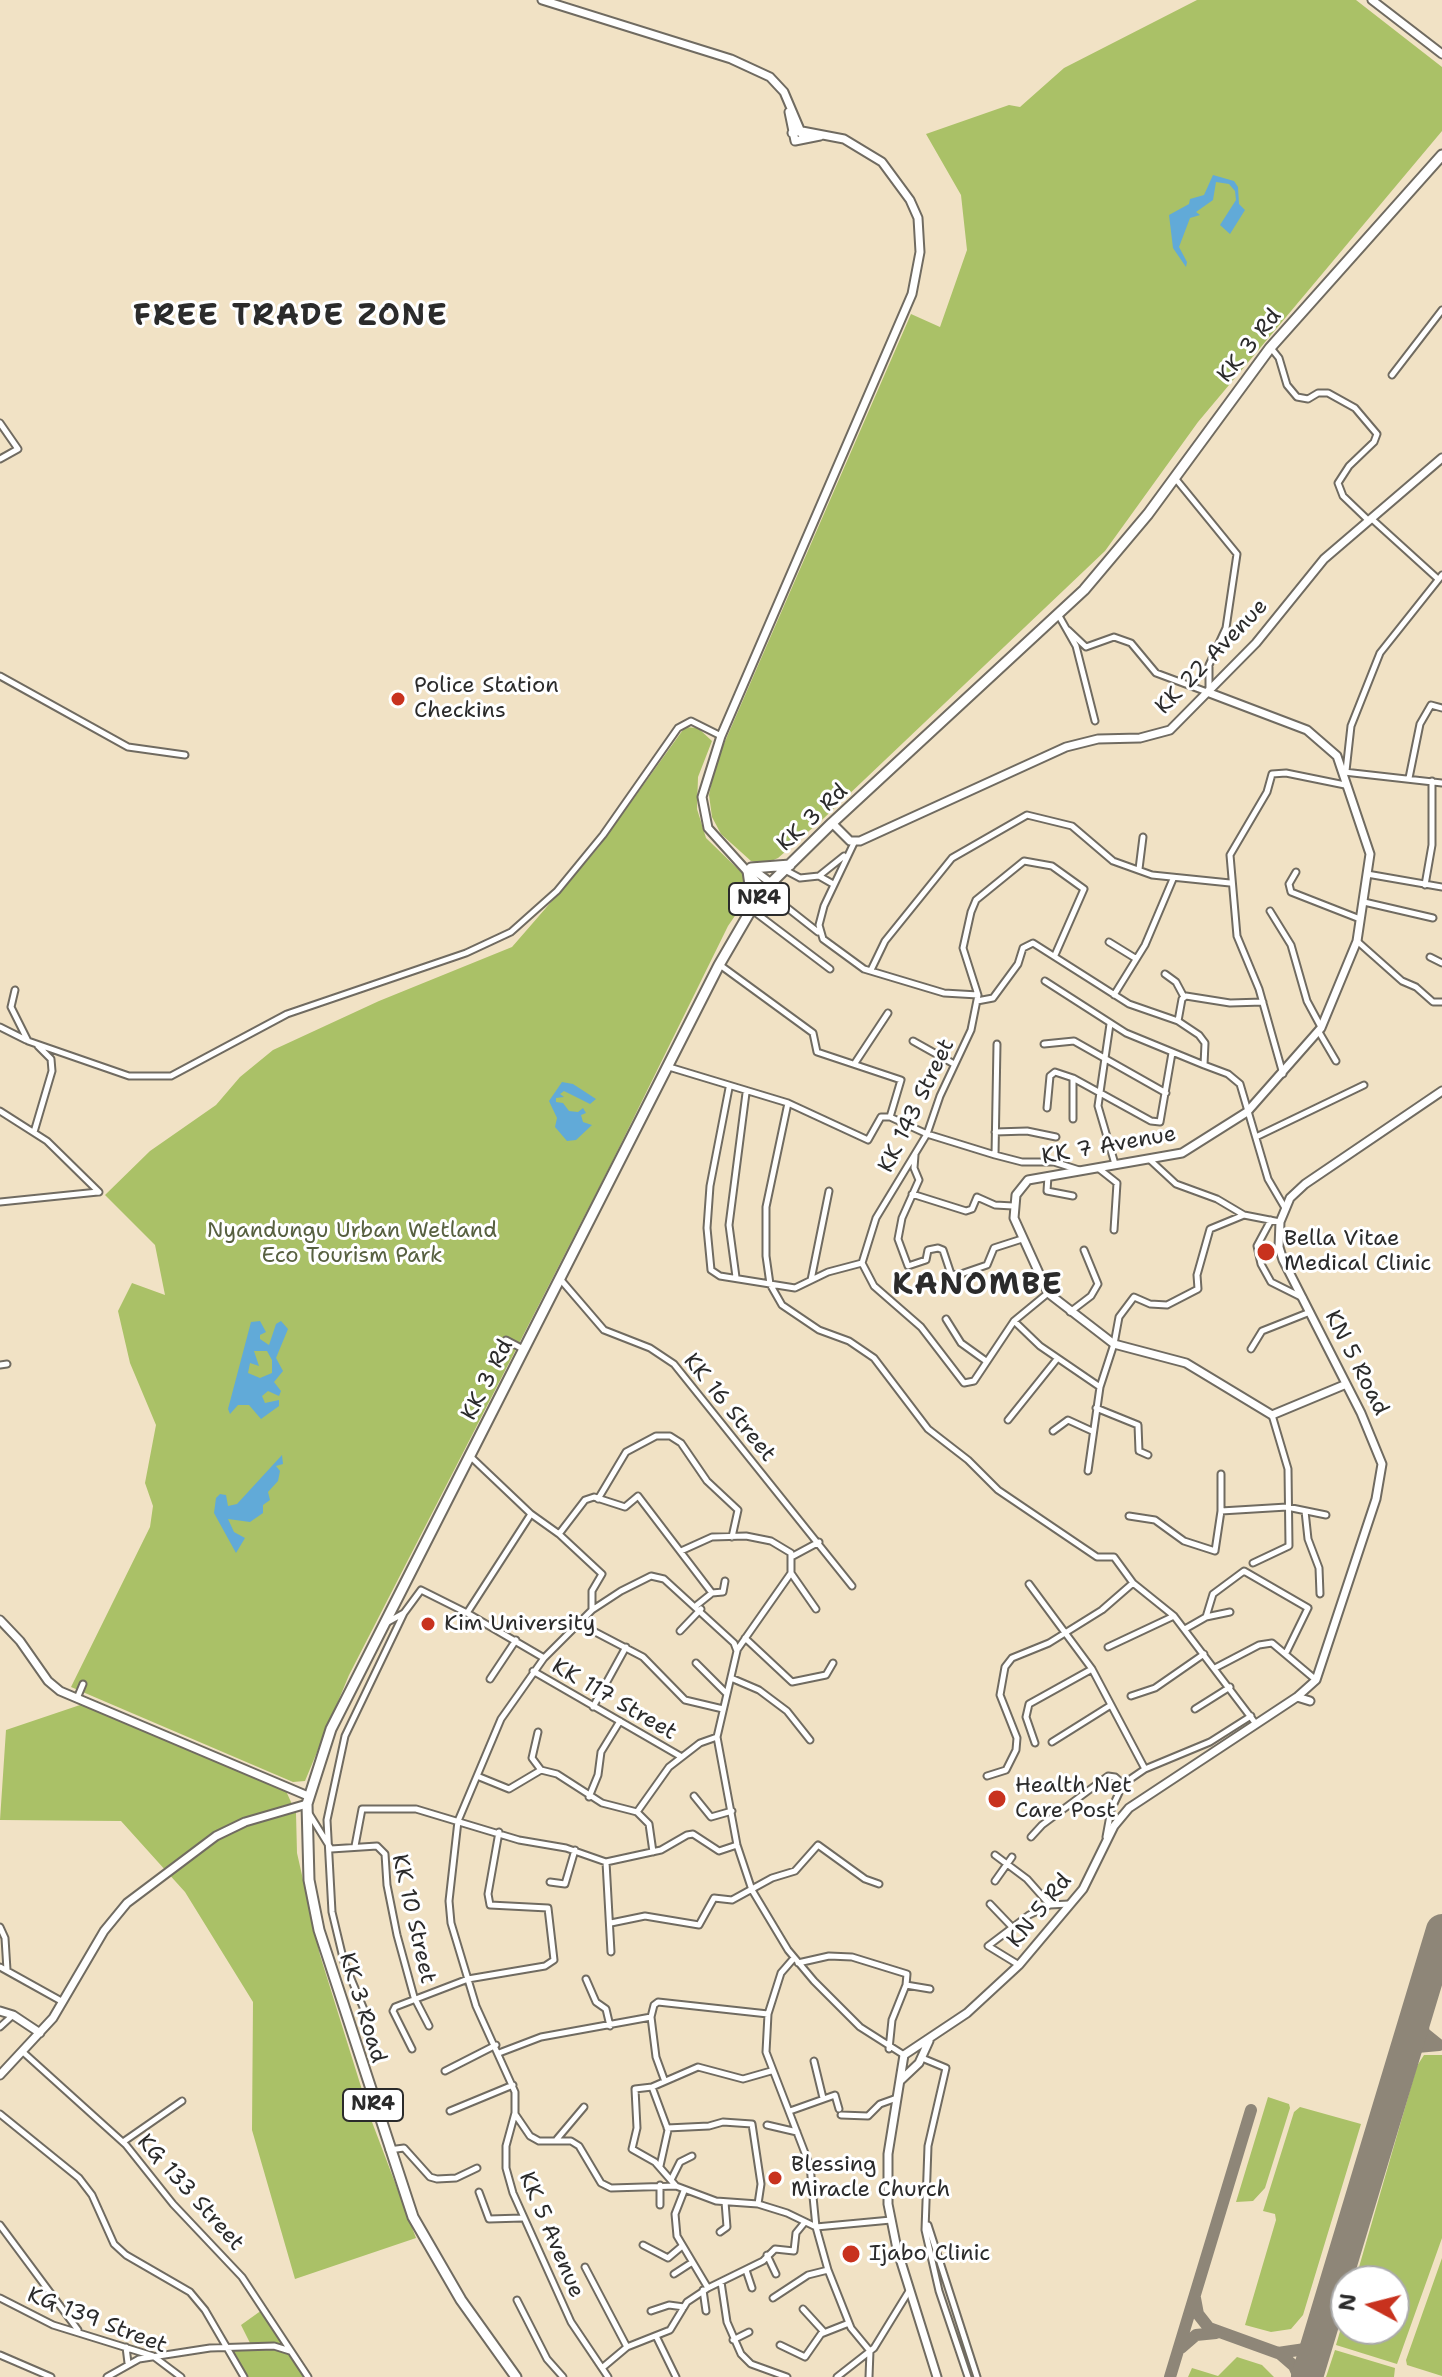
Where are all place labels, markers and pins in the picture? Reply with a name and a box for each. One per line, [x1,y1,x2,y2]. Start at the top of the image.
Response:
place label: Police Station Checkins [414,673,559,724]
marker: Police Station Checkins [389,690,407,708]
place label: Bella Vitae Medical Clinic [1284,1226,1431,1278]
marker: Bella Vitae Medical Clinic [1255,1241,1277,1263]
place label: Kim University [444,1611,595,1637]
marker: Kim University [419,1615,437,1633]
place label: Health Net Care Post [1015,1773,1132,1824]
marker: Health Net Care Post [986,1788,1008,1810]
place label: Blessing Miracle Church [791,2152,950,2204]
marker: Blessing Miracle Church [766,2169,784,2187]
place label: Ijabo Clinic [869,2241,990,2267]
marker: Ijabo Clinic [840,2243,862,2265]

